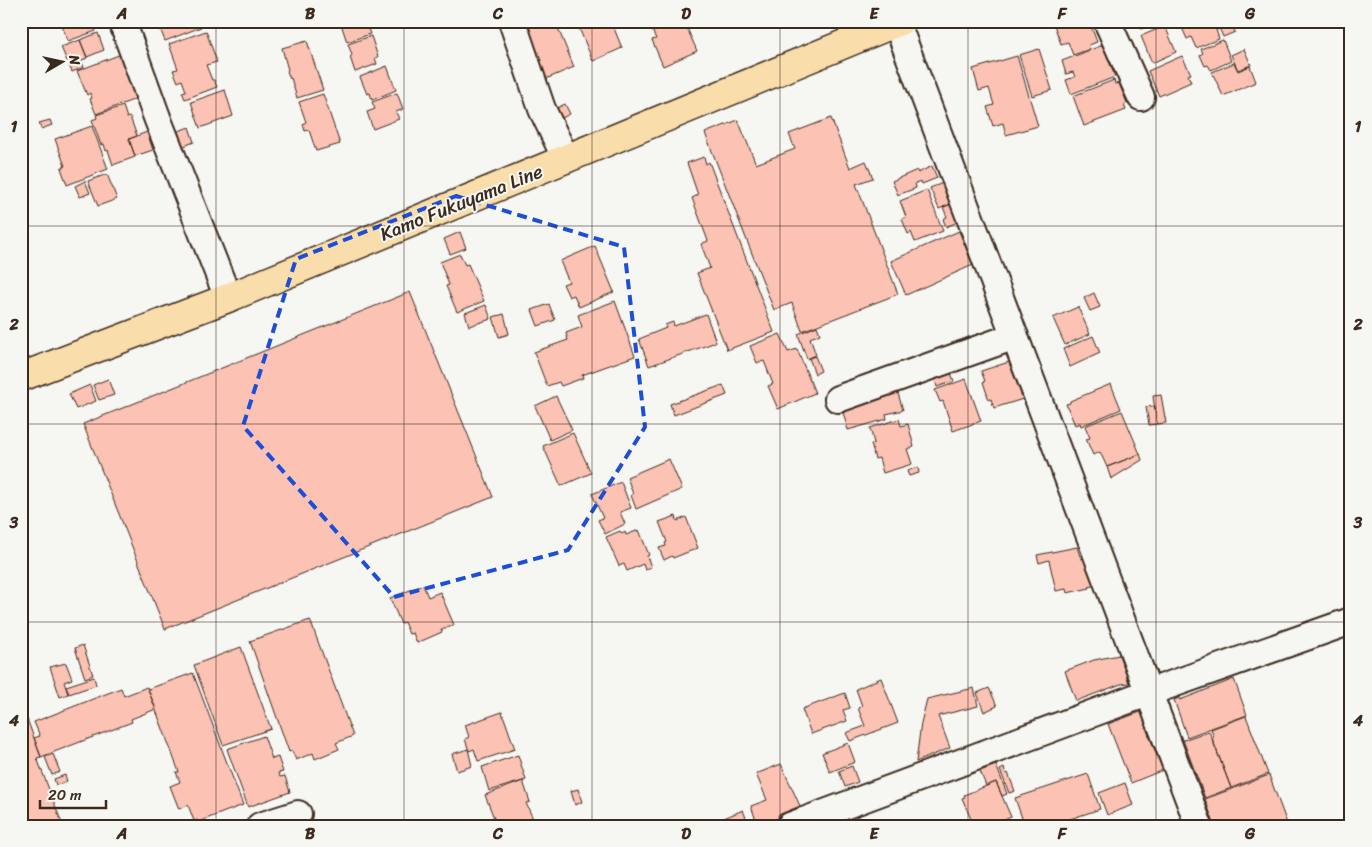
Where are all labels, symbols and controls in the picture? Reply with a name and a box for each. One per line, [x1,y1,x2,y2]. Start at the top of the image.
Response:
text: A [116,0,127,28]
text: B [305,0,316,28]
text: C [492,0,504,28]
text: D [681,0,691,28]
text: E [870,0,880,28]
text: F [1057,0,1068,28]
text: G [1244,0,1256,28]
north arrow [38,38,88,88]
text: N [61,52,87,67]
text: 1 [11,112,18,141]
text: 1 [1355,112,1362,141]
street label: Kamo Fukuyama Line [375,155,548,250]
text: 2 [8,310,19,339]
text: 2 [1352,310,1363,339]
text: 3 [9,508,19,537]
text: 3 [1353,508,1363,537]
text: 4 [8,706,19,735]
text: 4 [1352,706,1363,735]
scale bar [40,777,106,809]
text: 20 m [48,782,82,808]
text: A [116,819,127,847]
text: B [305,819,316,847]
text: C [492,819,504,847]
text: D [681,819,691,847]
text: E [870,819,880,847]
text: F [1057,819,1068,847]
text: G [1244,819,1256,847]

